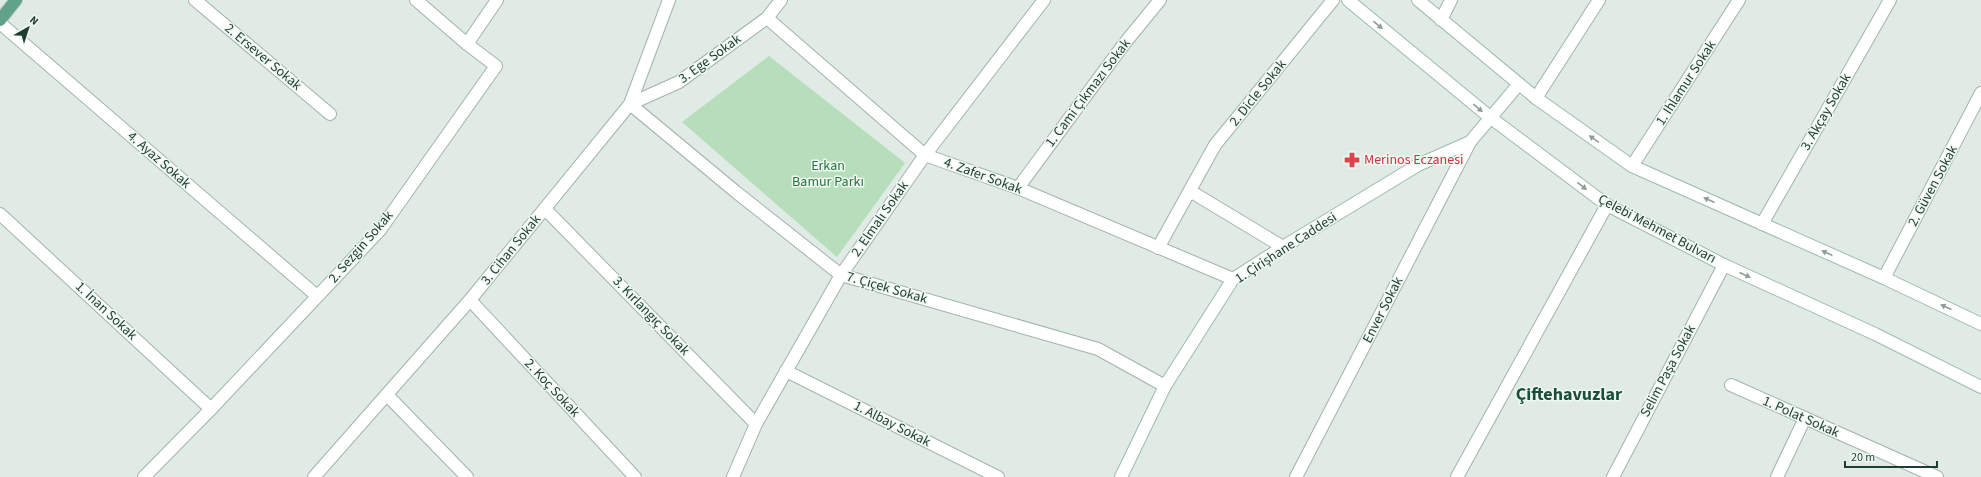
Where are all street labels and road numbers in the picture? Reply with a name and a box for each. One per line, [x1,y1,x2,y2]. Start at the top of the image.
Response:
street label: 2. Ersever Sokak [220,19,306,95]
street label: 3. Ege Sokak [675,29,745,89]
street label: 1. Cami Çıkmazı Sokak [1041,35,1136,151]
street label: 1. Ihlamur Sokak [1651,36,1721,129]
street label: 2. Dicle Sokak [1225,55,1291,131]
street label: 3. Akçay Sokak [1796,70,1856,154]
street label: 4. Ayaz Sokak [123,127,195,193]
street label: 2. Güven Sokak [1903,142,1963,230]
street label: 4. Zafer Sokak [941,153,1025,199]
street label: 2. Elmalı Sokak [846,177,914,261]
street label: Çelebi Mehmet Bulvarı [1594,189,1720,269]
street label: 2. Sezgin Sokak [324,206,398,288]
street label: 1. Çirişhane Caddesi [1231,208,1341,288]
street label: 3. Cihan Sokak [476,210,546,290]
street label: 7. Çiçek Sokak [844,267,930,309]
street label: 3. Kırlangıç Sokak [608,272,694,360]
street label: Enver Sokak [1358,273,1408,347]
street label: 1. İnan Sokak [71,277,141,345]
street label: Selim Paşa Sokak [1635,321,1701,421]
street label: 2. Koç Sokak [520,354,585,422]
street label: 1. Polat Sokak [1759,391,1843,443]
street label: 1. Albay Sokak [850,396,934,452]

